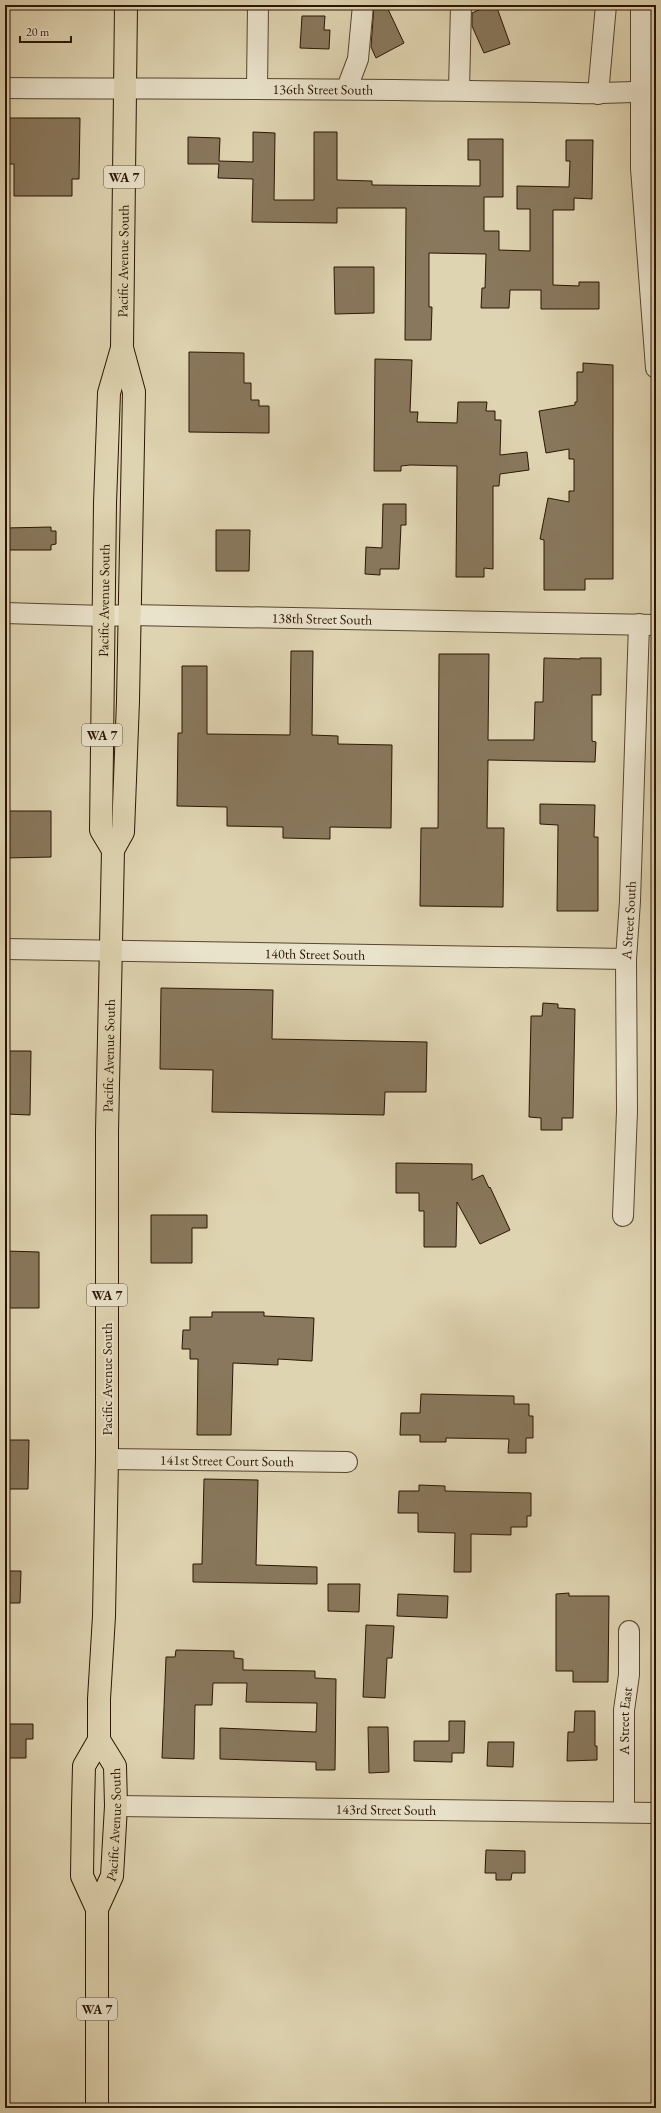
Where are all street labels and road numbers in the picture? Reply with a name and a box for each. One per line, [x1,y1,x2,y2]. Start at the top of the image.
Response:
street label: 136th Street South [273,80,373,99]
road number: WA 7 [104,166,144,188]
street label: Pacific Avenue South [113,204,133,318]
street label: Pacific Avenue South [94,544,114,657]
street label: 138th Street South [271,609,372,629]
road number: WA 7 [82,724,122,746]
street label: A Street South [617,881,640,961]
street label: 140th Street South [264,944,365,964]
street label: Pacific Avenue South [98,999,119,1112]
road number: WA 7 [87,1284,127,1306]
street label: Pacific Avenue South [98,1323,116,1435]
street label: 141st Street Court South [160,1451,294,1470]
street label: A Street East [615,1685,636,1756]
street label: Pacific Avenue South [102,1768,125,1884]
street label: 143rd Street South [335,1800,437,1819]
road number: WA 7 [77,1998,117,2020]

